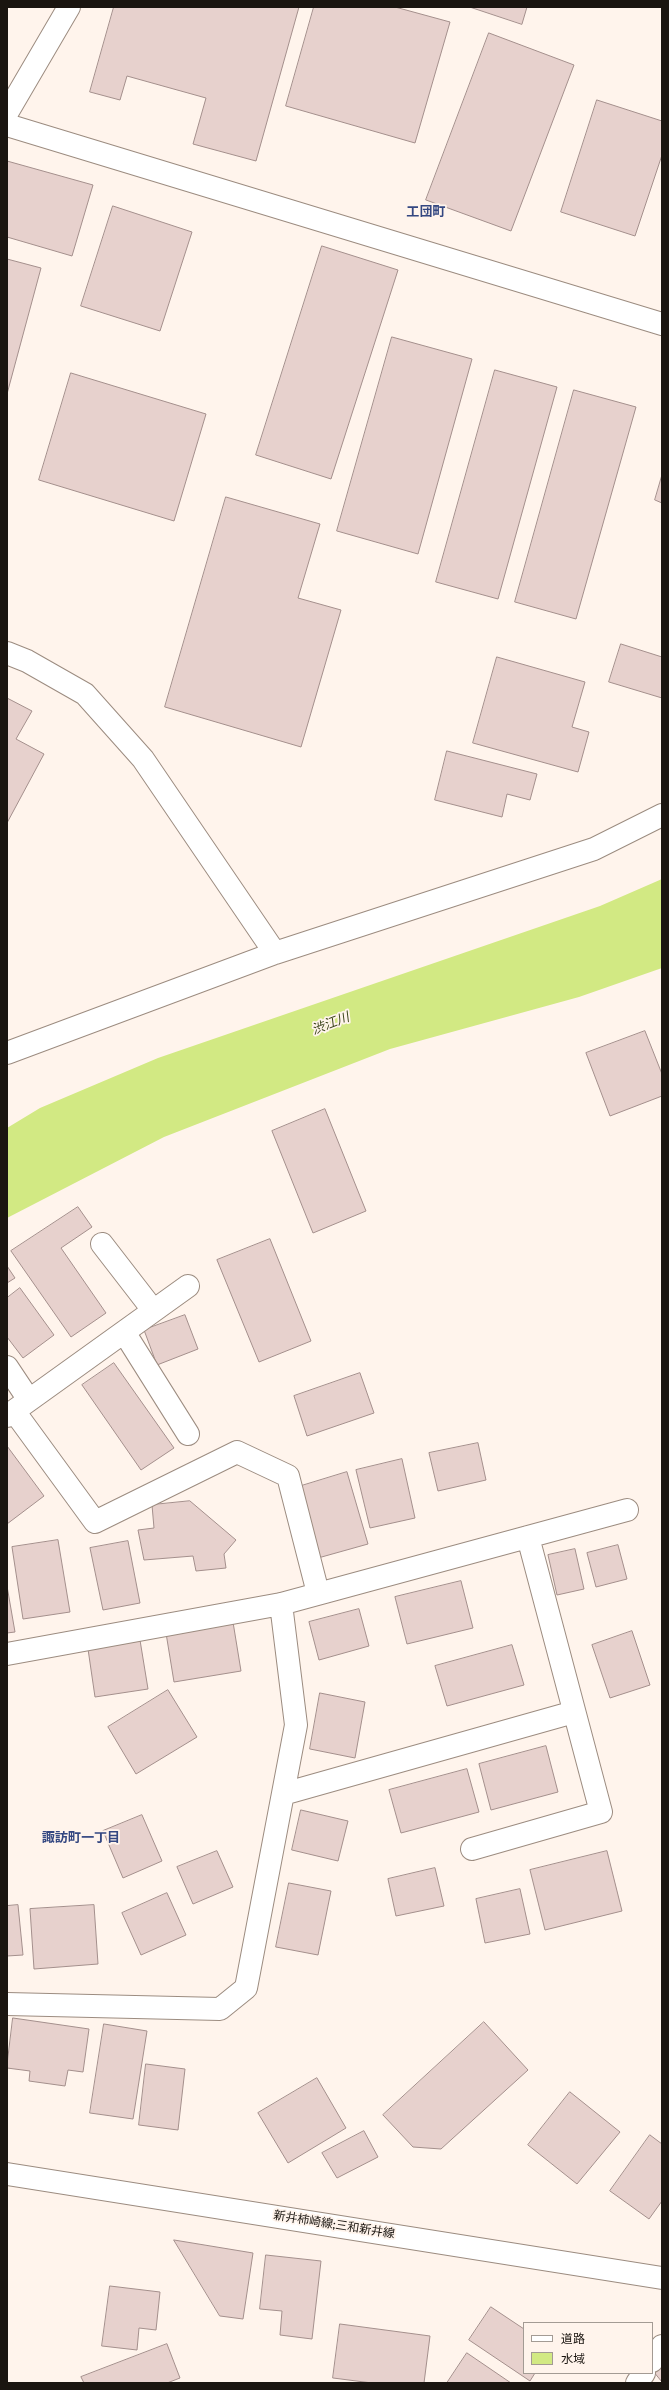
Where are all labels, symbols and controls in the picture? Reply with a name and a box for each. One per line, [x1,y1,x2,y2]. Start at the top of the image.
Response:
district label: 工団町 [407,205,445,221]
water label: 渋江川 [310,1011,352,1039]
district label: 諏訪町一丁目 [42,1831,120,1847]
street label: 新井柿崎線;三和新井線 [272,2209,396,2243]
legend [523,2322,653,2374]
text: 道路 [561,2332,585,2348]
text: 水域 [561,2352,585,2368]

